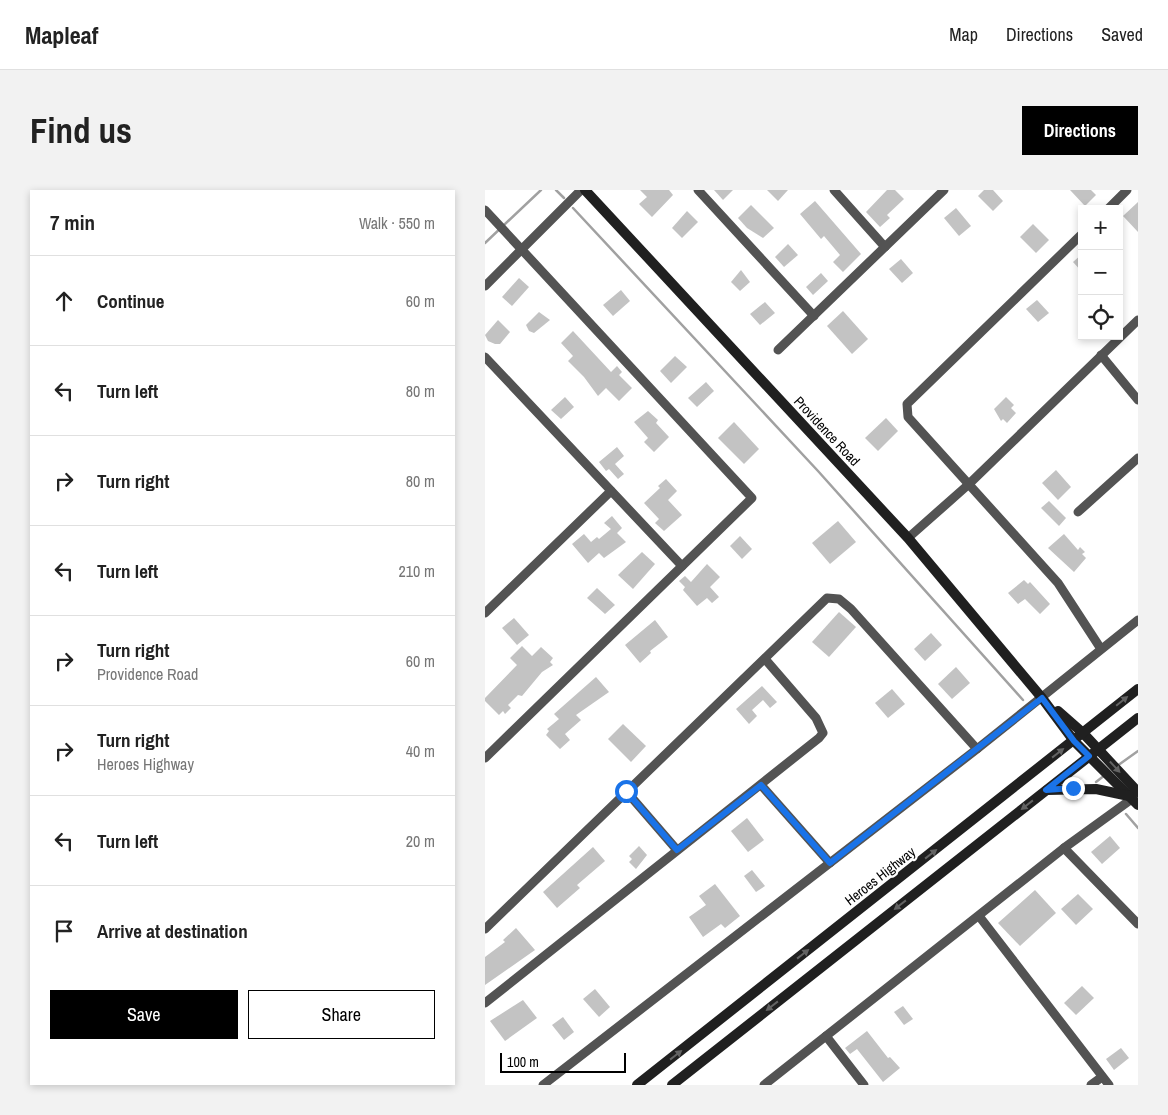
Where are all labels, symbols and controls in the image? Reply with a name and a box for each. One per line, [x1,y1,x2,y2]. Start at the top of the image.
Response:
text: Mapleaf [25,19,98,51]
text: Map [949,22,978,47]
text: Directions [1006,22,1073,47]
text: Saved [1101,22,1143,47]
button: Directions [1022,106,1138,155]
text: Find us [30,107,132,154]
map controls [1078,205,1123,340]
button: + [1078,205,1123,250]
text: 7 min [50,208,95,237]
text: Walk · 550 m [359,212,435,234]
button: − [1078,250,1123,295]
icon: ahead [50,287,78,315]
text: Continue [97,288,165,314]
text: 60 m [406,290,435,312]
button: locate [1078,295,1123,340]
icon: left [50,377,78,405]
text: Turn left [97,378,158,404]
text: 80 m [406,380,435,402]
street label: Providence Road [790,392,864,470]
icon: right [50,467,78,495]
text: Turn right [97,468,169,494]
text: 80 m [406,470,435,492]
icon: left [50,557,78,585]
text: Turn left [97,558,158,584]
text: 210 m [399,560,435,582]
text: Turn right [97,637,169,663]
icon: right [50,647,78,675]
text: 60 m [406,650,435,672]
text: Providence Road [97,663,198,685]
one-way arrow [1115,696,1128,707]
text: Turn right [97,727,169,753]
icon: right [50,737,78,765]
text: 40 m [406,740,435,762]
one-way arrow [1052,747,1065,758]
text: Heroes Highway [97,753,194,775]
one-way arrow [1109,761,1121,773]
route end [1062,777,1085,800]
route start [615,780,638,803]
one-way arrow [1021,799,1034,810]
icon: left [50,827,78,855]
text: Turn left [97,828,158,854]
text: 20 m [406,830,435,852]
street label: Heroes Highway [841,843,919,909]
one-way arrow [924,848,937,859]
one-way arrow [893,900,906,911]
icon: arrive [50,917,78,945]
text: Arrive at destination [97,918,248,944]
one-way arrow [796,949,809,960]
button: Save [50,990,238,1039]
button: Share [248,990,435,1039]
one-way arrow [765,1001,779,1011]
one-way arrow [669,1049,682,1060]
scale bar [500,1050,626,1073]
text: 100 m [507,1053,539,1071]

